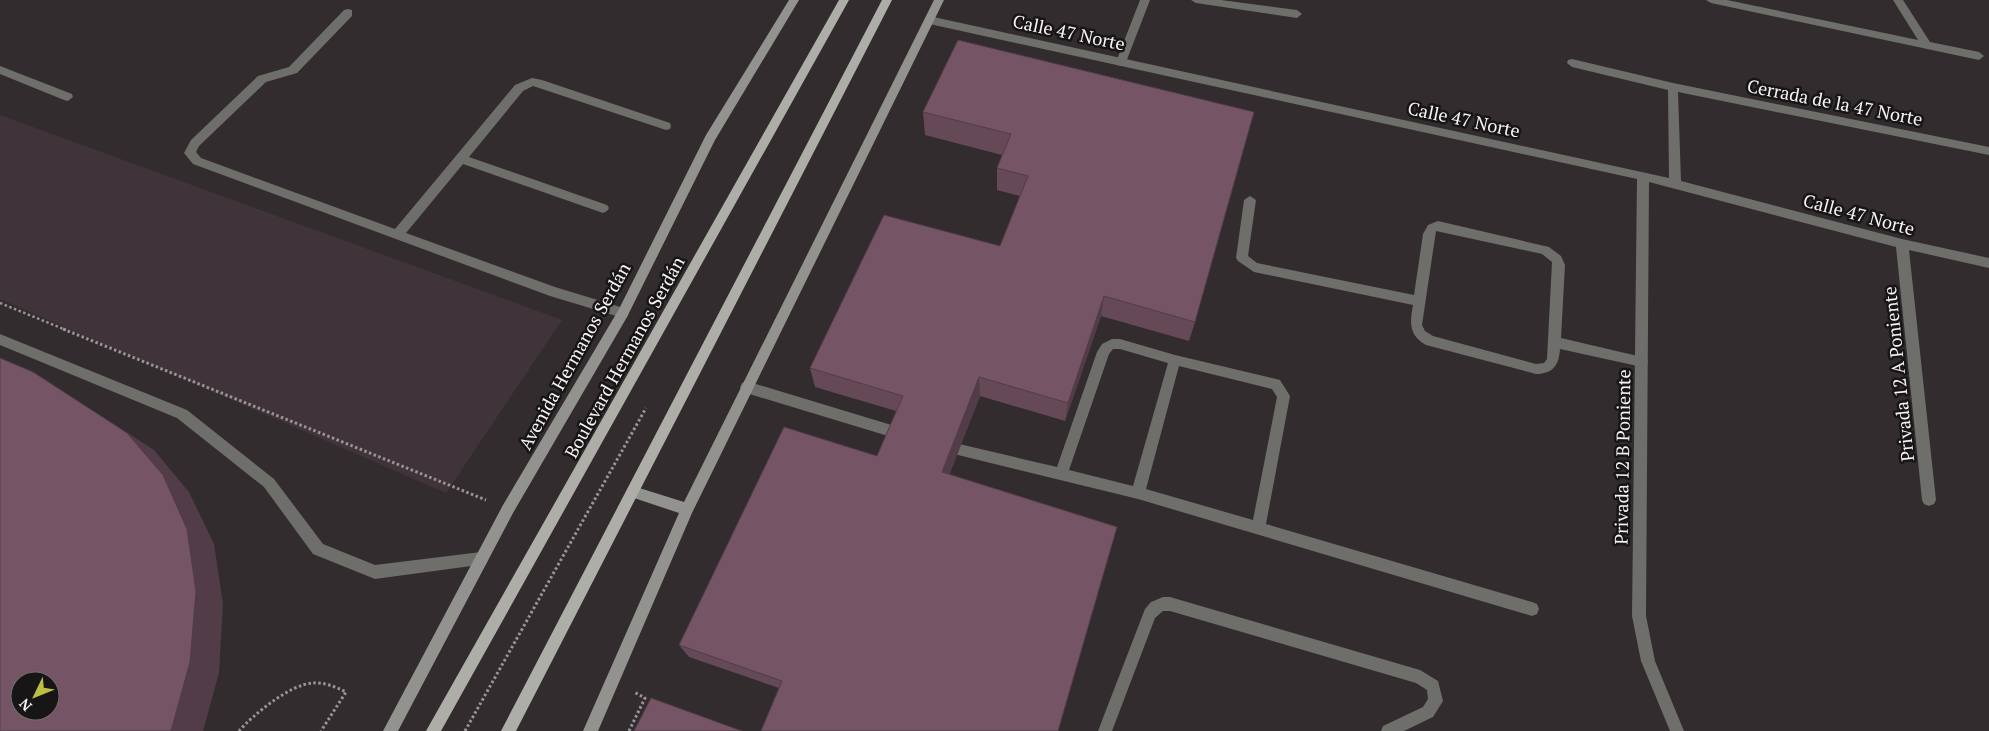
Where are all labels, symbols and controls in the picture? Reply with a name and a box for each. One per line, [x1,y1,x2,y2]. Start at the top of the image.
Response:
street label: Calle 47 Norte [1011,8,1127,56]
street label: Cerrada de la 47 Norte [1745,73,1925,131]
street label: Calle 47 Norte [1406,95,1522,143]
street label: Calle 47 Norte [1801,188,1917,240]
street label: Boulevard Hermanos Serdán [559,252,690,462]
street label: Avenida Hermanos Serdán [513,258,636,454]
street label: Privada 12 A Poniente [1877,285,1919,463]
street label: Privada 12 B Poniente [1608,369,1636,545]
north arrow [10,671,60,721]
text: N [14,695,36,716]

